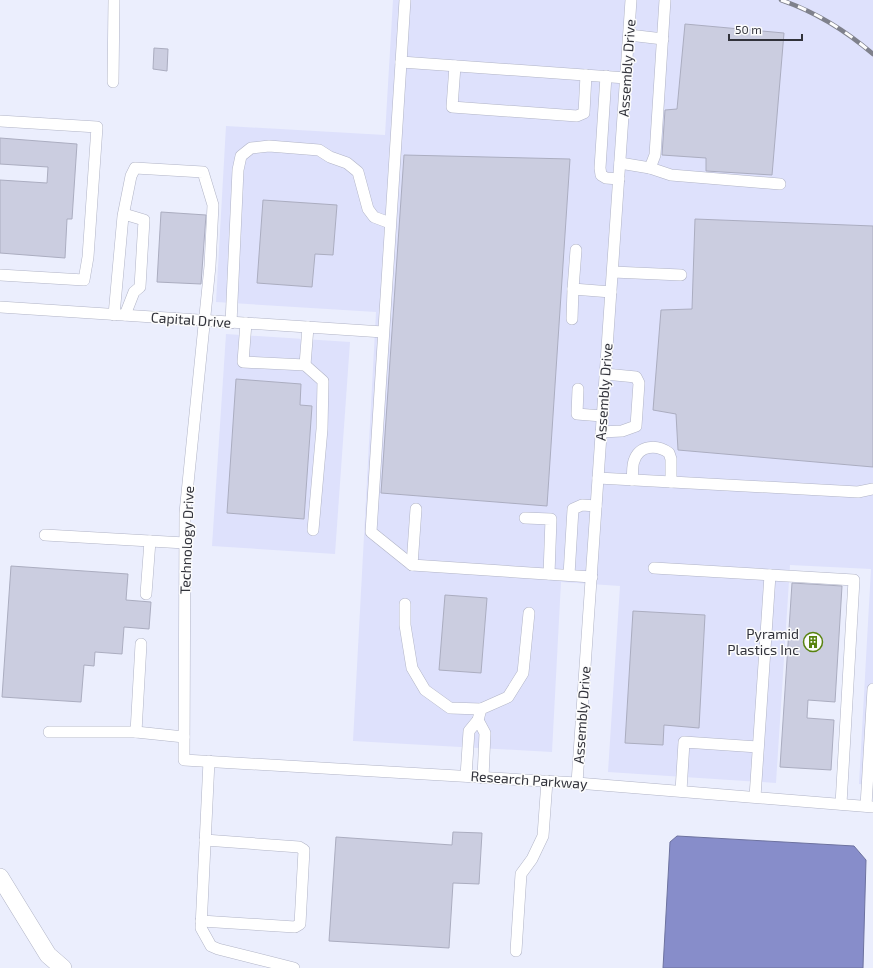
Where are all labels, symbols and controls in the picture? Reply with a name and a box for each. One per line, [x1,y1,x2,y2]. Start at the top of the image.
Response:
scale bar [729,16,802,42]
street label: Assembly Drive [615,18,638,117]
text: 50 m [735,22,762,36]
street label: Capital Drive [150,308,232,331]
street label: Assembly Drive [592,342,615,441]
street label: Technology Drive [176,485,197,595]
place label: Pyramid Plastics Inc [727,625,799,658]
building icon: Pyramid Plastics Inc [802,631,824,653]
street label: Assembly Drive [570,665,593,764]
street label: Research Parkway [470,767,589,792]

